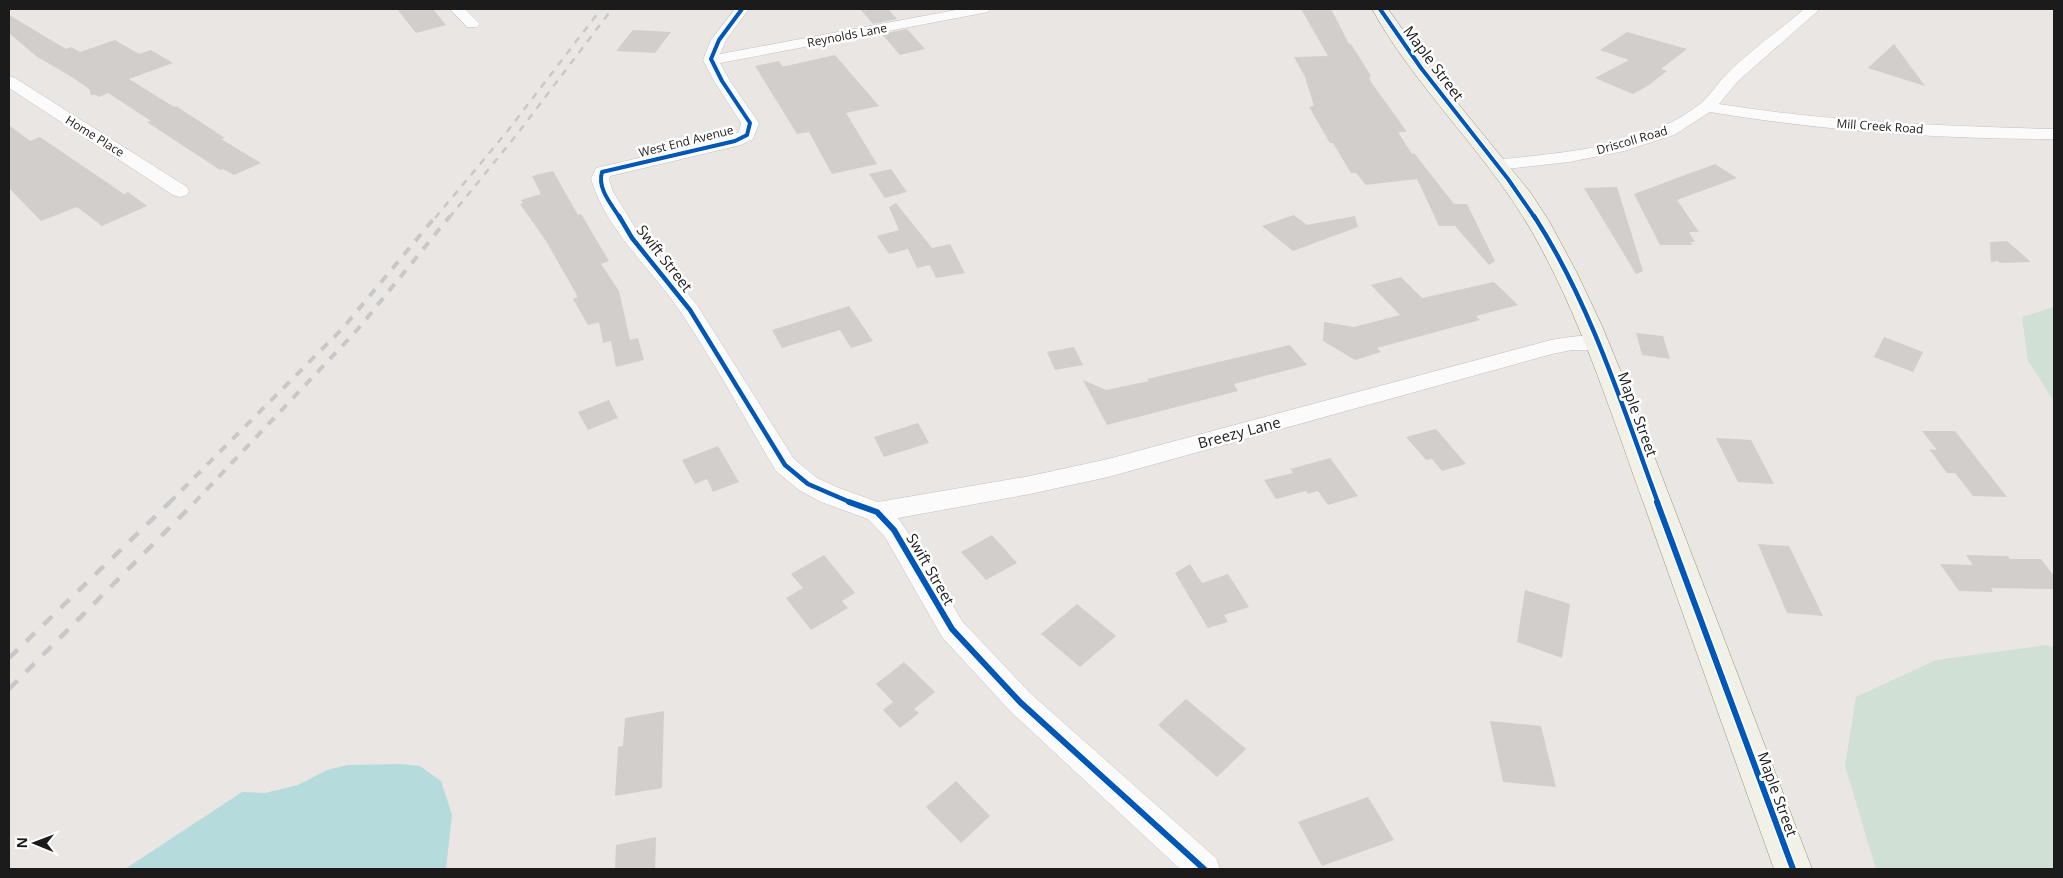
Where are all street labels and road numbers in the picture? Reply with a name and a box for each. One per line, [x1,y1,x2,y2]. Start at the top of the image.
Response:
street label: Reynolds Lane [806,19,889,51]
street label: Maple Street [1399,21,1469,105]
street label: Home Place [62,111,128,161]
street label: Mill Creek Road [1836,114,1924,138]
street label: West End Avenue [637,121,735,161]
street label: Driscoll Road [1595,122,1669,158]
street label: Swift Street [633,220,697,296]
street label: Maple Street [1613,369,1663,459]
street label: Breezy Lane [1195,411,1283,453]
street label: Swift Street [902,529,960,609]
street label: Maple Street [1753,749,1803,839]

